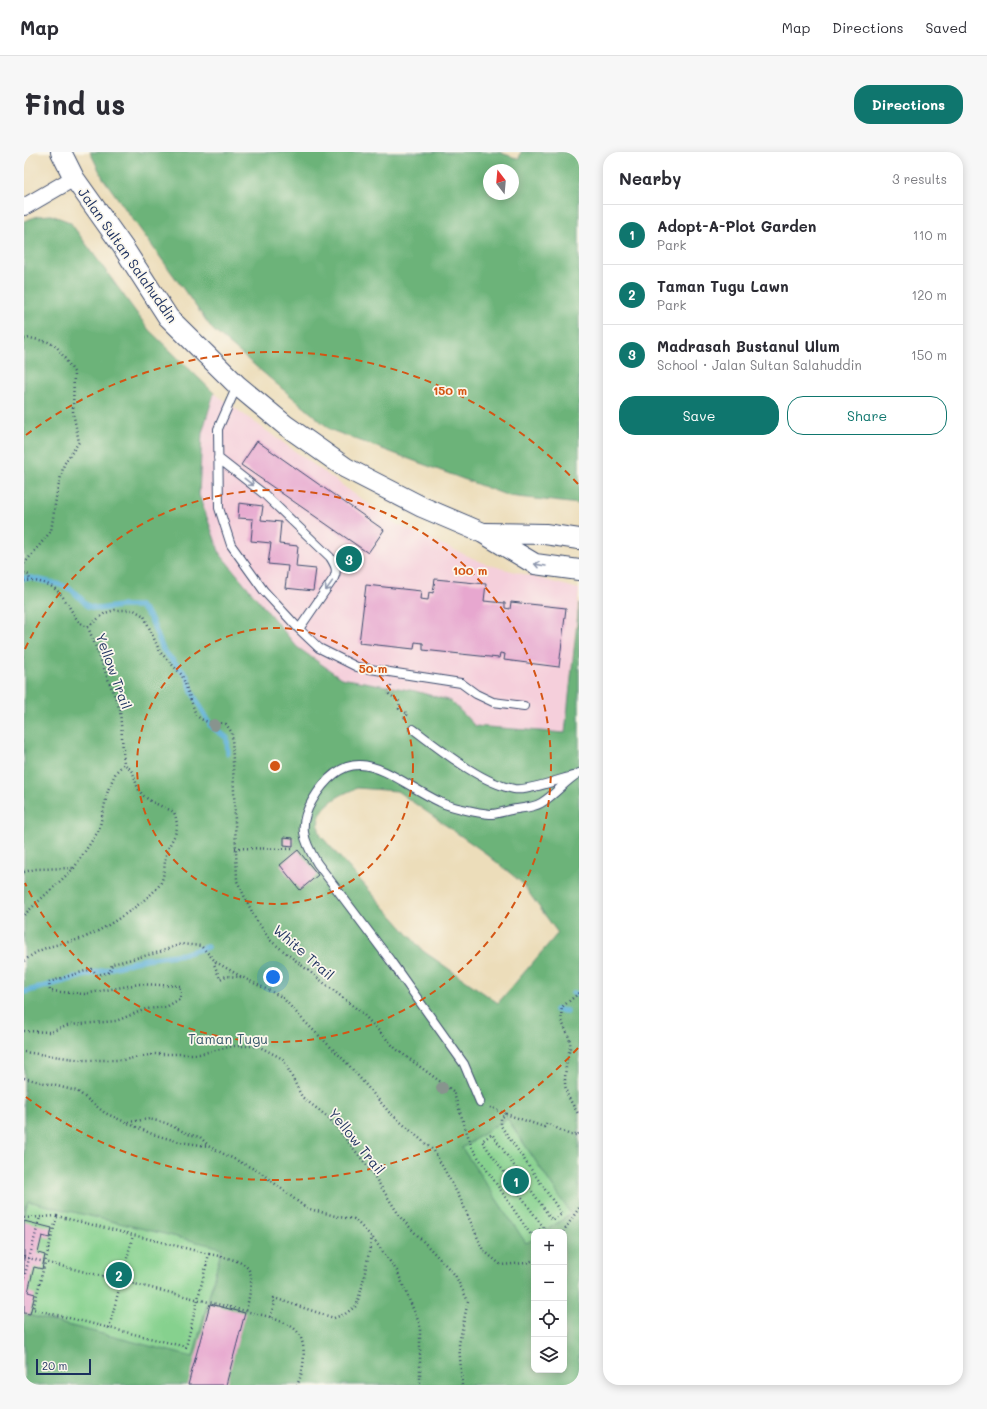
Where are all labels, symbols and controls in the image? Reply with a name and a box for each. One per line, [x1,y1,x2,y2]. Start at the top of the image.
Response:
text: Map [20,15,59,40]
text: Map [782,18,810,37]
text: Directions [832,18,903,37]
text: Saved [925,18,967,37]
button: Directions [854,85,963,124]
text: Find us [24,86,125,122]
north arrow [483,164,519,200]
text: Nearby [619,167,681,189]
text: 3 results [892,170,947,187]
street label: Jalan Sultan Salahuddin [74,184,182,326]
text: Adopt-A-Plot Garden [657,216,816,236]
text: 1 [629,226,635,243]
text: 110 m [913,226,947,243]
text: Park [657,236,686,253]
text: Taman Tugu Lawn [657,276,789,296]
text: 2 [628,286,636,303]
text: 120 m [911,286,947,303]
text: Park [657,296,686,313]
text: Madrasah Bustanul Ulum [657,336,840,356]
text: 3 [628,346,636,363]
text: 150 m [911,346,947,363]
text: School · Jalan Sultan Salahuddin [657,356,862,373]
text: 150 m [433,382,467,398]
button: Save [619,396,779,435]
button: Share [787,396,947,435]
one-way arrow [243,477,254,486]
pin: 3 [336,544,362,574]
one-way arrow [534,560,547,568]
text: 100 m [453,562,487,578]
one-way arrow [325,581,333,592]
street label: Yellow Trail [91,630,137,712]
text: 50 m [359,660,387,676]
centre of rings [268,759,282,773]
street label: White Trail [269,920,339,984]
your location [263,967,283,987]
park label: Taman Tugu [188,1029,268,1048]
street label: Yellow Trail [324,1104,390,1178]
pin: 1 [503,1166,529,1196]
map controls [531,1229,567,1373]
button: + [531,1229,567,1265]
pin: 2 [106,1260,132,1290]
button: − [531,1265,567,1301]
button: locate [531,1301,567,1337]
button: layers [531,1337,567,1373]
scale bar [36,1357,91,1376]
text: 20 m [42,1358,67,1373]

